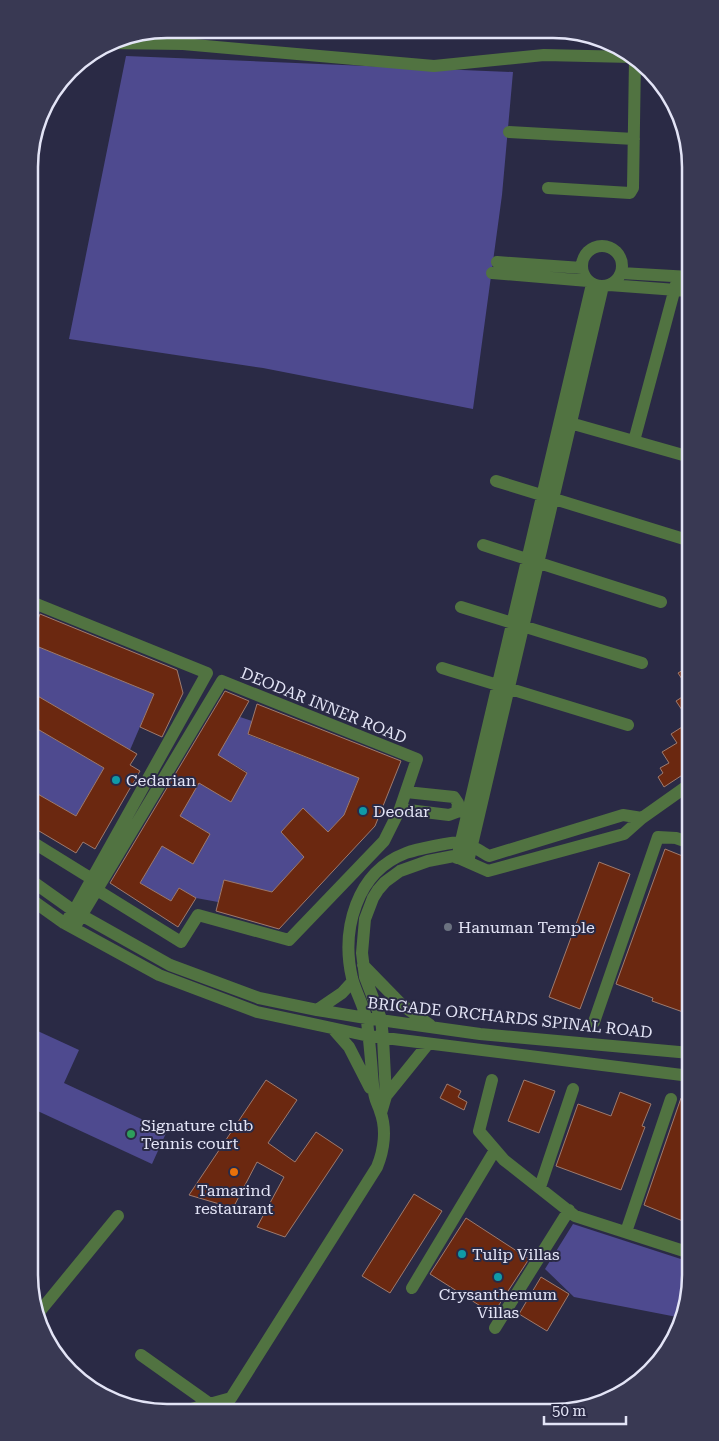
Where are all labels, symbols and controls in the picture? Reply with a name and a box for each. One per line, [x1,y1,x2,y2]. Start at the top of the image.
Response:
street label: DEODAR INNER ROAD [238,663,410,748]
place label: Cedarian [126,771,196,790]
marker: Cedarian [110,774,122,786]
place label: Deodar [373,802,430,821]
marker: Deodar [357,805,369,817]
place label: Hanuman Temple [458,918,595,937]
marker: Hanuman Temple [442,921,454,933]
street label: BRIGADE ORCHARDS SPINAL ROAD [367,993,653,1042]
place label: Signature club Tennis court [141,1116,253,1153]
marker: Signature club Tennis court [125,1128,137,1140]
marker: Tamarind restaurant [228,1166,240,1178]
place label: Tamarind restaurant [195,1181,273,1218]
place label: Tulip Villas [472,1245,560,1264]
marker: Tulip Villas [456,1248,468,1260]
marker: Crysanthemum Villas [492,1271,504,1283]
place label: Crysanthemum Villas [439,1285,558,1322]
scale bar [544,1394,626,1426]
text: 50 m [552,1402,587,1420]

